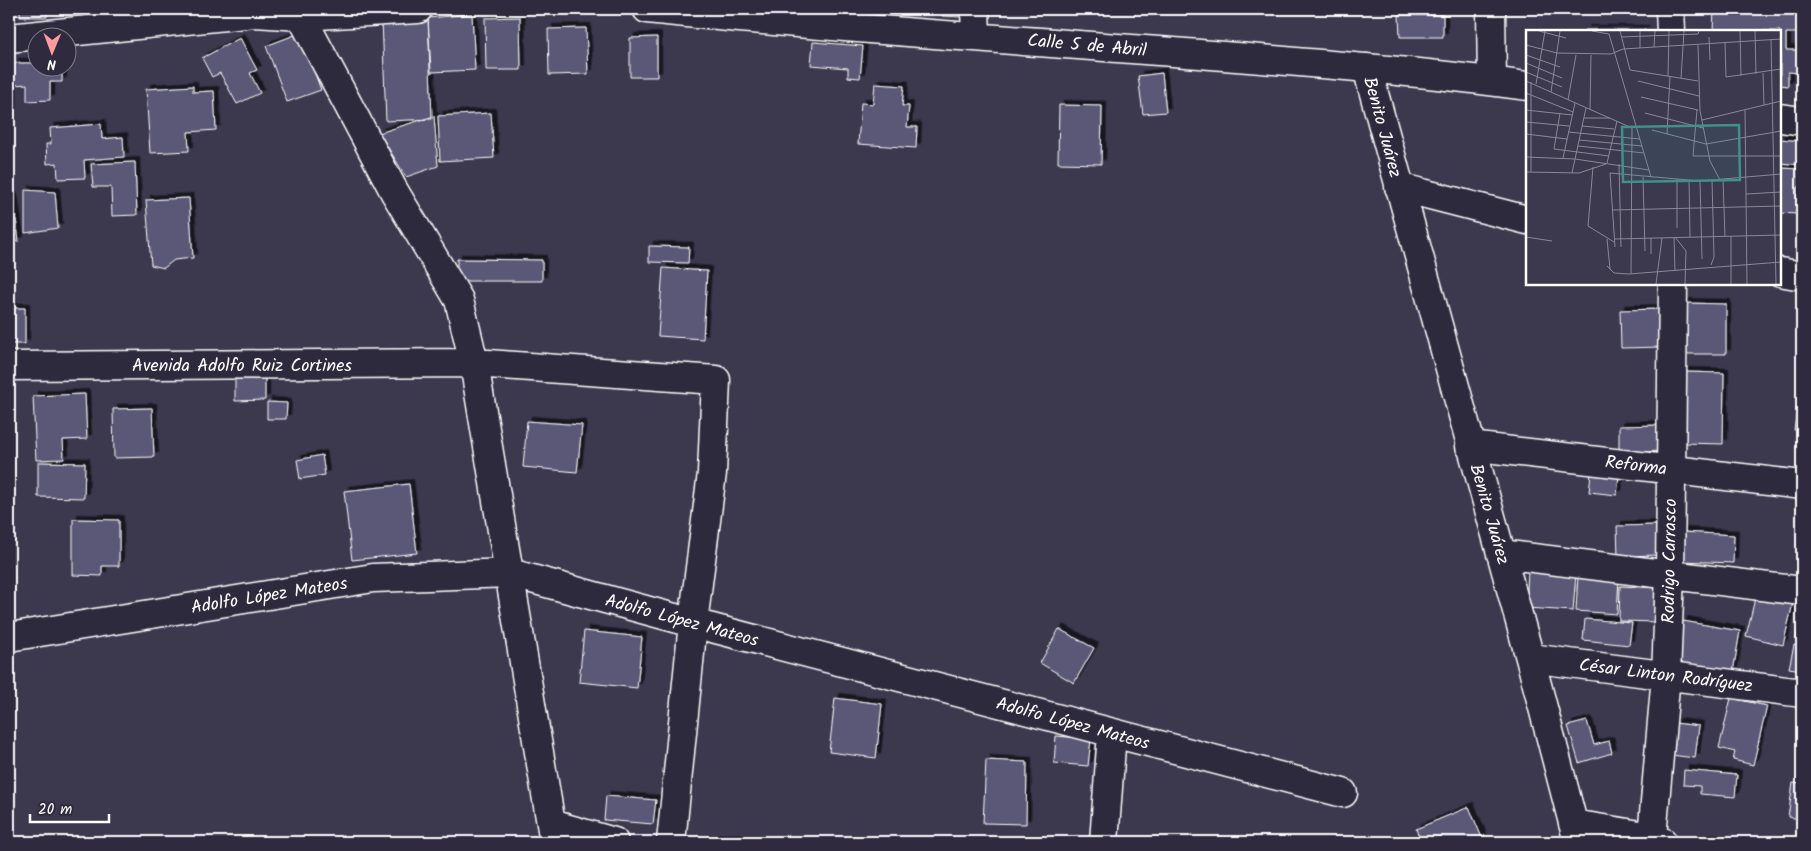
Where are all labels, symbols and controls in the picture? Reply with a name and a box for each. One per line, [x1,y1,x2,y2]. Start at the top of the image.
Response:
street label: Calle 5 de Abril [1026,27,1148,66]
north arrow [28,28,78,78]
inset map [1526,30,1781,285]
text: N [47,53,56,75]
street label: Benito Juárez [1354,74,1409,181]
street label: Avenida Adolfo Ruiz Cortines [132,352,352,381]
street label: Reforma [1603,448,1668,485]
street label: Benito Juárez [1460,461,1517,568]
street label: Rodrigo Carrasco [1655,498,1686,624]
street label: Adolfo López Mateos [189,570,350,623]
street label: Adolfo López Mateos [602,587,762,656]
street label: César Linton Rodríguez [1577,651,1754,702]
street label: Adolfo López Mateos [993,690,1153,759]
scale bar [30,791,109,823]
text: 20 m [38,798,72,822]

